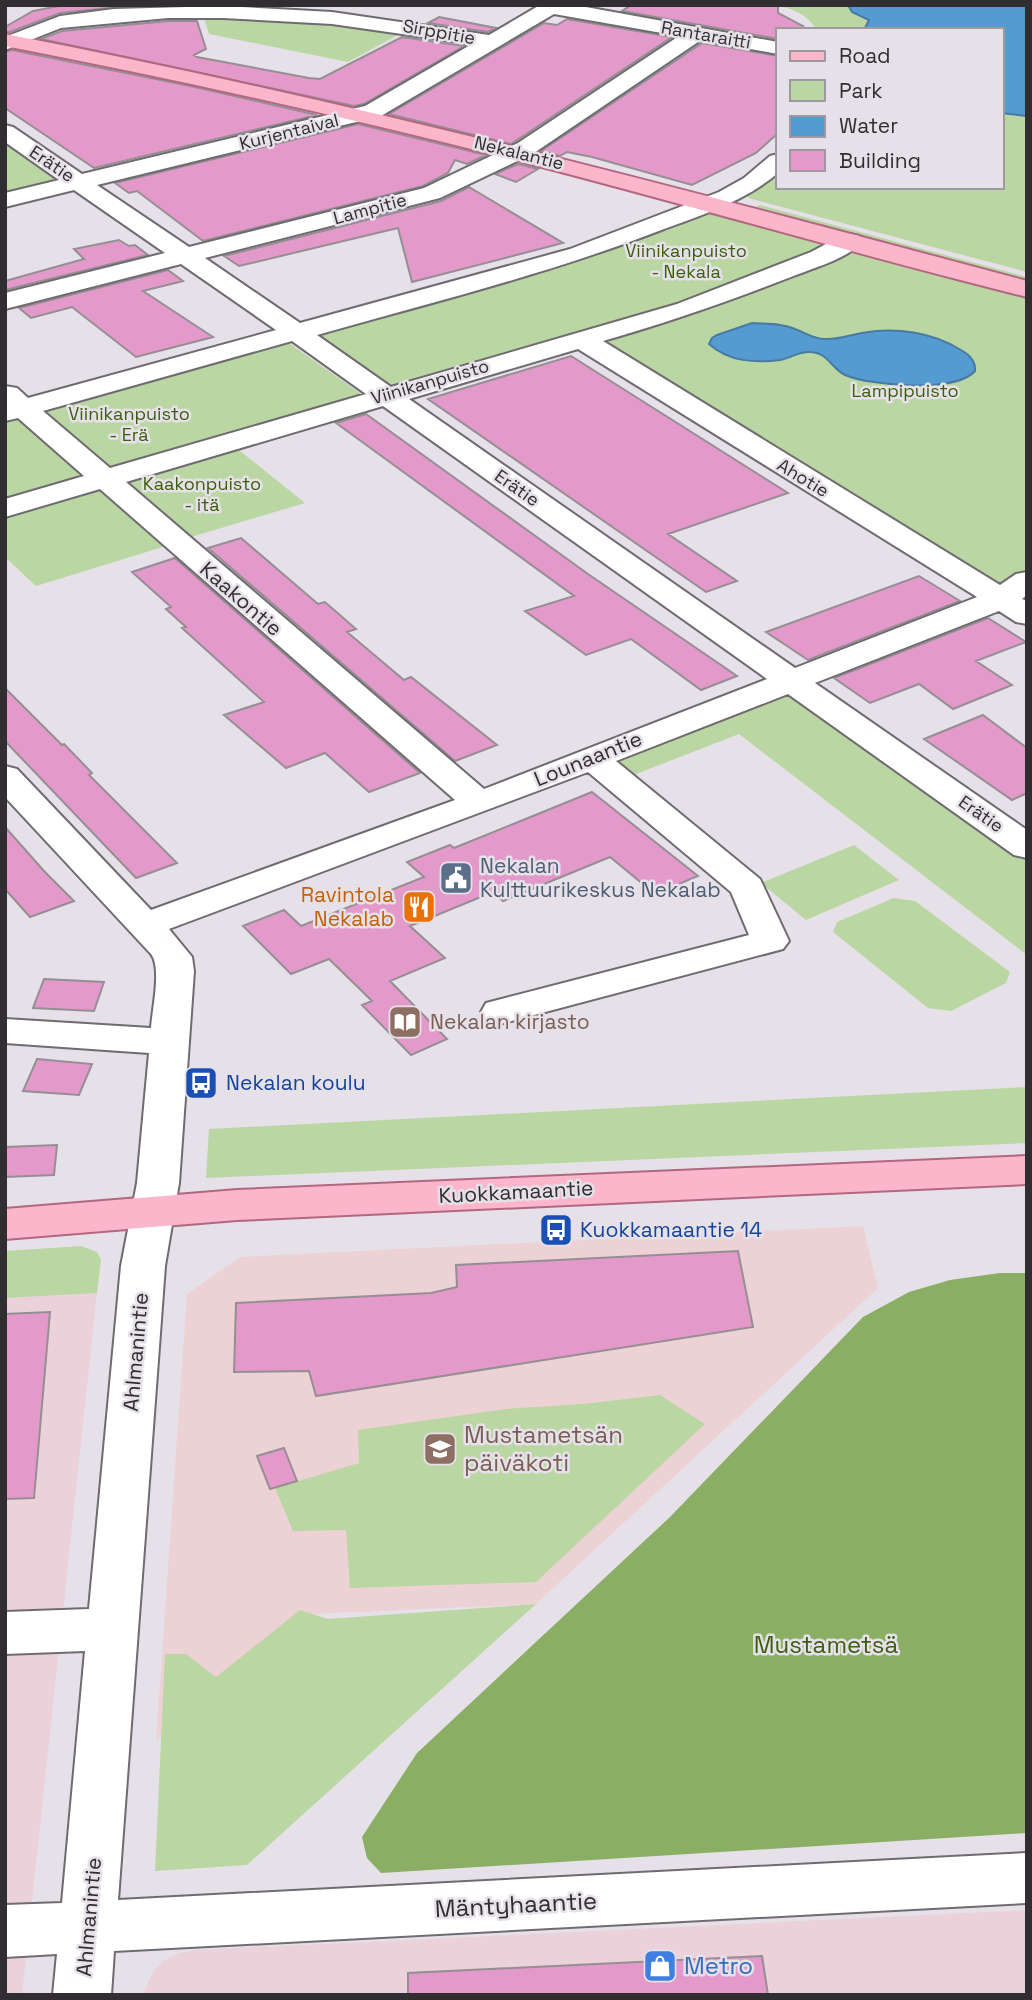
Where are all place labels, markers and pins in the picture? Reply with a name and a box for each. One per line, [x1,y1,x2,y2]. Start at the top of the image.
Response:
place label: Nekalan Kulttuurikeskus Nekalab [480,852,721,903]
public building icon: Nekalan Kulttuurikeskus Nekalab [437,859,475,897]
place label: Ravintola Nekalab [301,881,394,932]
restaurant icon: Ravintola Nekalab [400,888,438,926]
library icon: Nekalan kirjasto [386,1003,424,1041]
place label: Nekalan kirjasto [430,1008,590,1035]
bus stop icon: Nekalan koulu [182,1064,220,1102]
place label: Nekalan koulu [226,1069,366,1096]
bus stop icon: Kuokkamaantie 14 [537,1211,575,1249]
place label: Kuokkamaantie 14 [580,1216,762,1243]
place label: Mustametsän päiväkoti [464,1419,623,1478]
school or university icon: Mustametsän päiväkoti [421,1430,459,1468]
shop icon: Metro [641,1947,679,1985]
place label: Metro [684,1950,753,1981]

